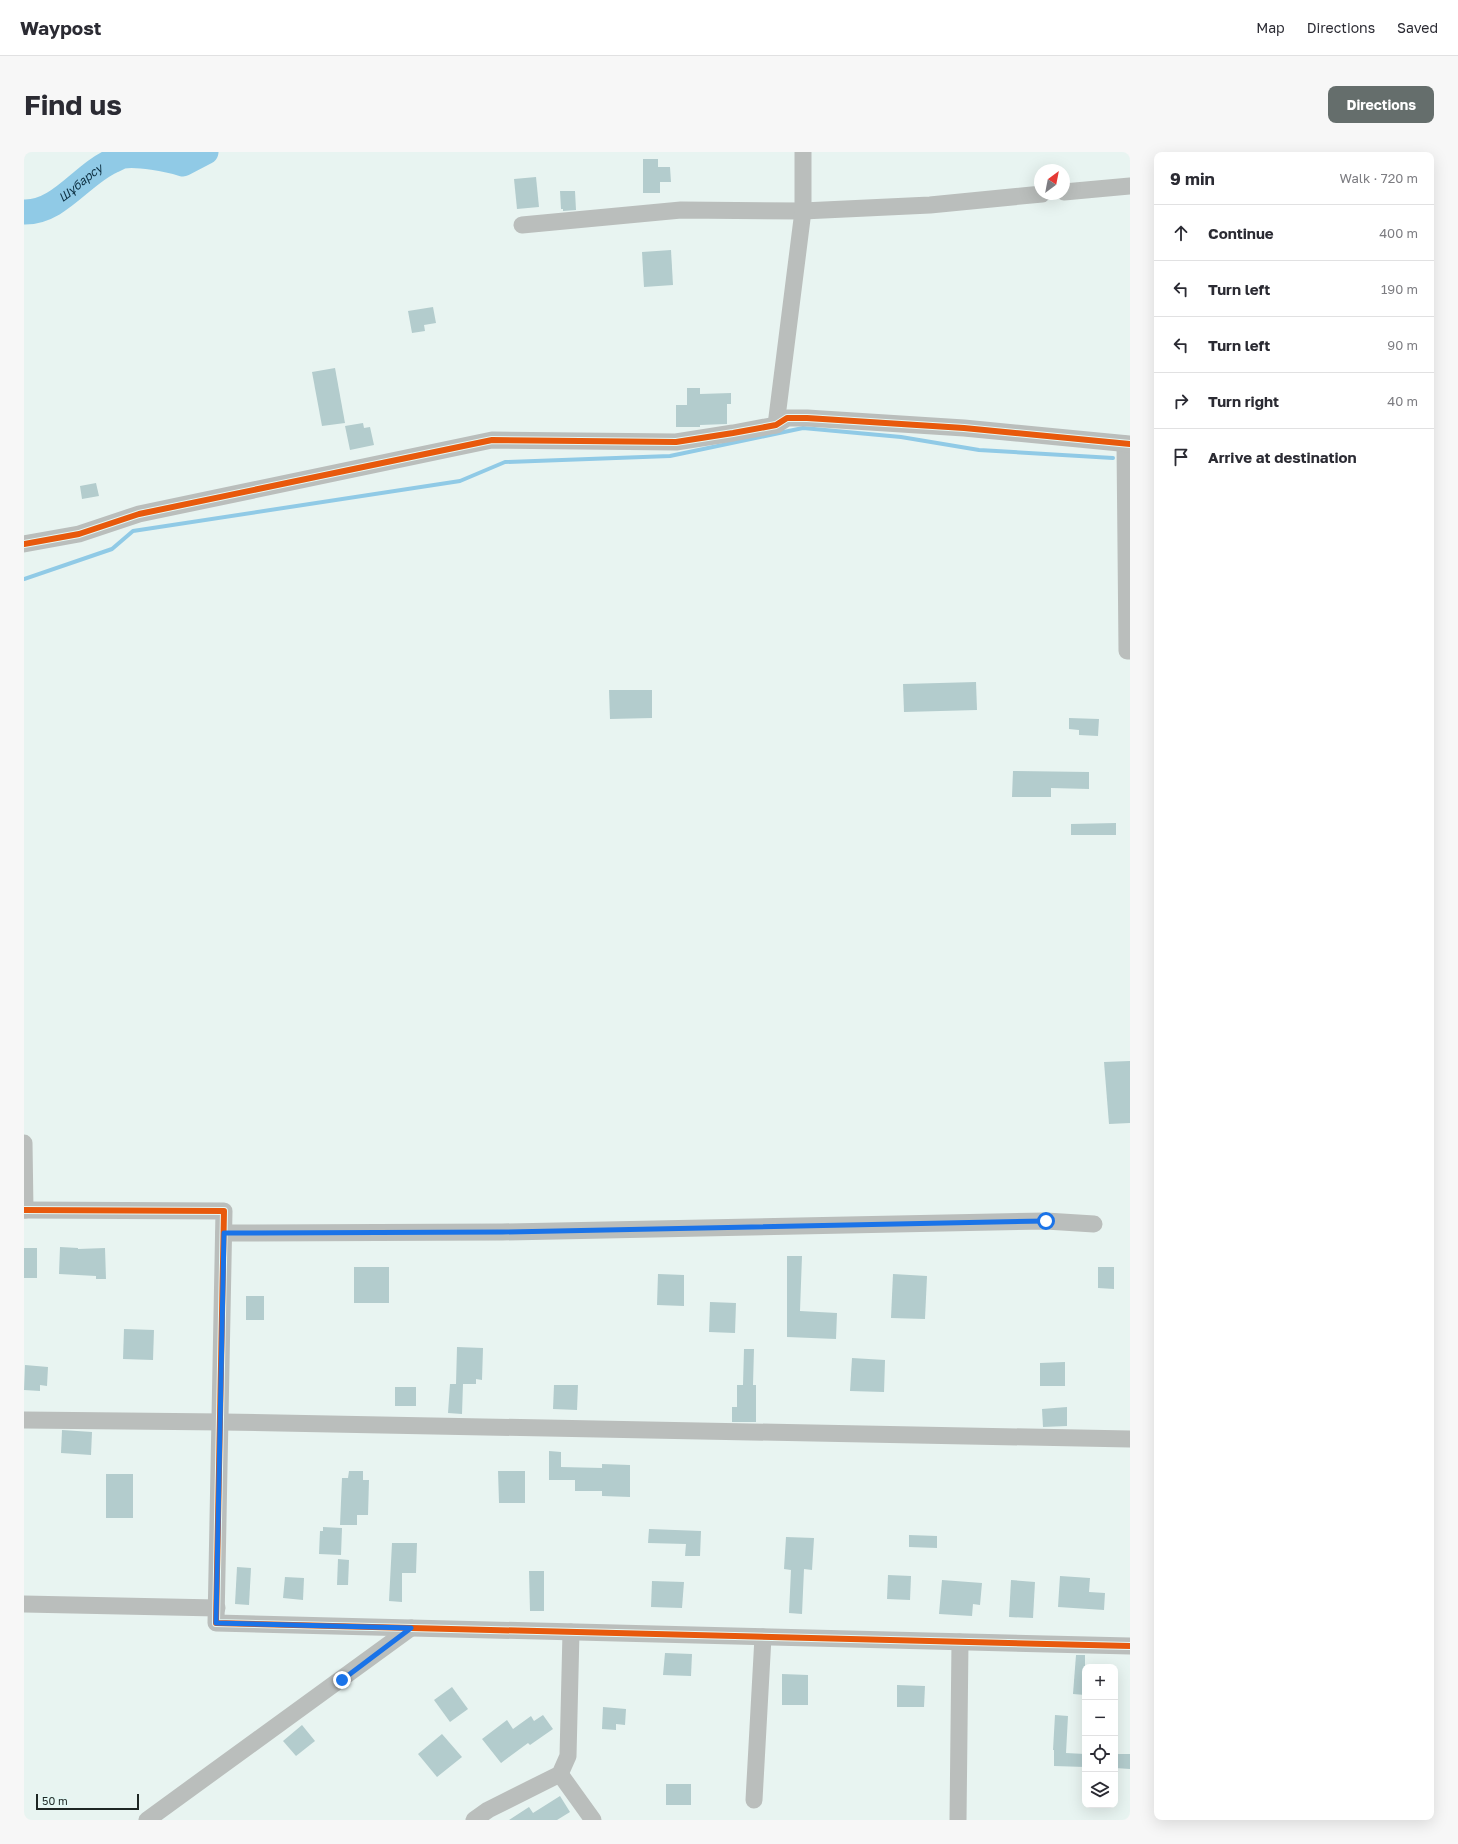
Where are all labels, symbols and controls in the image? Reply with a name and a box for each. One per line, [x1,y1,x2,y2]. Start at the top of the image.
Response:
text: Waypost [20,16,101,39]
text: Map [1256,19,1285,36]
text: Directions [1307,19,1375,36]
text: Saved [1397,19,1438,36]
button: Directions [1328,86,1434,123]
text: Find us [24,88,122,121]
water label: Шұбарсу [55,159,107,205]
north arrow [1034,164,1070,200]
text: 9 min [1170,168,1215,189]
text: Walk · 720 m [1340,170,1418,186]
icon: ahead [1170,222,1192,244]
text: Continue [1208,224,1274,242]
text: 400 m [1379,225,1418,241]
icon: left [1170,278,1192,300]
text: Turn left [1208,280,1270,298]
text: 190 m [1381,281,1418,297]
icon: left [1170,334,1192,356]
text: Turn left [1208,336,1270,354]
text: 90 m [1387,337,1418,353]
icon: right [1170,390,1192,412]
text: Turn right [1208,392,1279,410]
text: 40 m [1387,393,1418,409]
icon: arrive [1170,446,1192,468]
text: Arrive at destination [1208,448,1357,466]
route start [1037,1212,1055,1230]
map controls [1082,1664,1118,1808]
button: + [1082,1664,1118,1700]
route end [333,1671,351,1689]
button: − [1082,1700,1118,1736]
button: locate [1082,1736,1118,1772]
button: layers [1082,1772,1118,1808]
scale bar [36,1792,139,1811]
text: 50 m [42,1794,68,1807]

